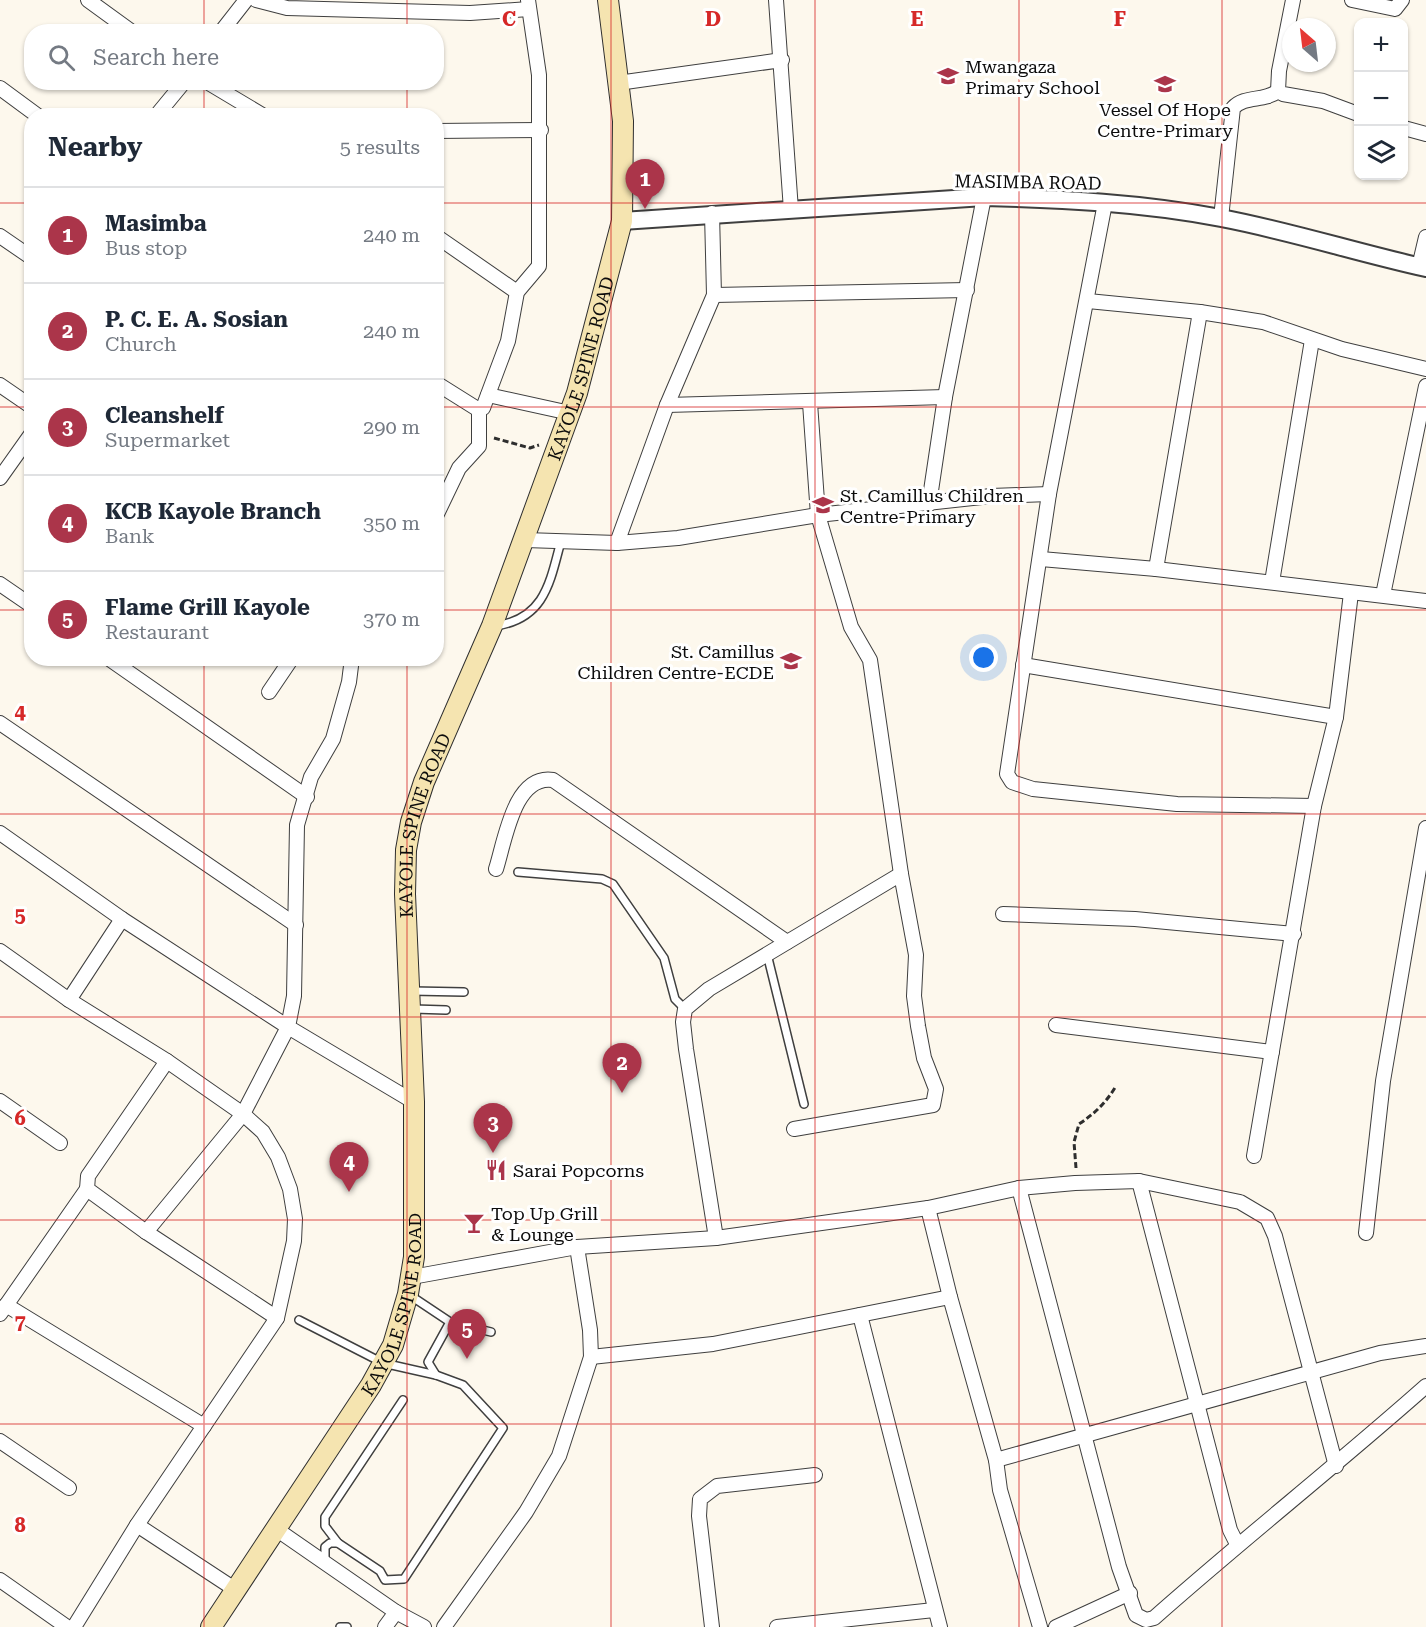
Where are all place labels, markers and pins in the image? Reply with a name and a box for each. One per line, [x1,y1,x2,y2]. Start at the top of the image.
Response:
place label: Mwangaza Primary School [965,56,1100,98]
school or university icon: Mwangaza Primary School [936,64,960,88]
school or university icon: Vessel Of Hope Centre-Primary [1153,72,1177,96]
place label: Vessel Of Hope Centre-Primary [1097,99,1233,141]
pin: 1 [626,160,664,209]
place label: St. Camillus Children Centre-Primary [840,485,1024,527]
school or university icon: St. Camillus Children Centre-Primary [811,493,835,517]
place label: St. Camillus Children Centre-ECDE [577,641,774,683]
school or university icon: St. Camillus Children Centre-ECDE [779,649,803,673]
pin: 2 [602,1044,642,1093]
pin: 3 [474,1104,512,1153]
pin: 4 [330,1142,368,1192]
restaurant icon: Sarai Popcorns [484,1158,508,1182]
place label: Sarai Popcorns [513,1160,644,1181]
place label: Top Up Grill & Lounge [491,1203,598,1245]
bar icon: Top Up Grill & Lounge [462,1211,486,1235]
pin: 5 [448,1310,486,1359]

